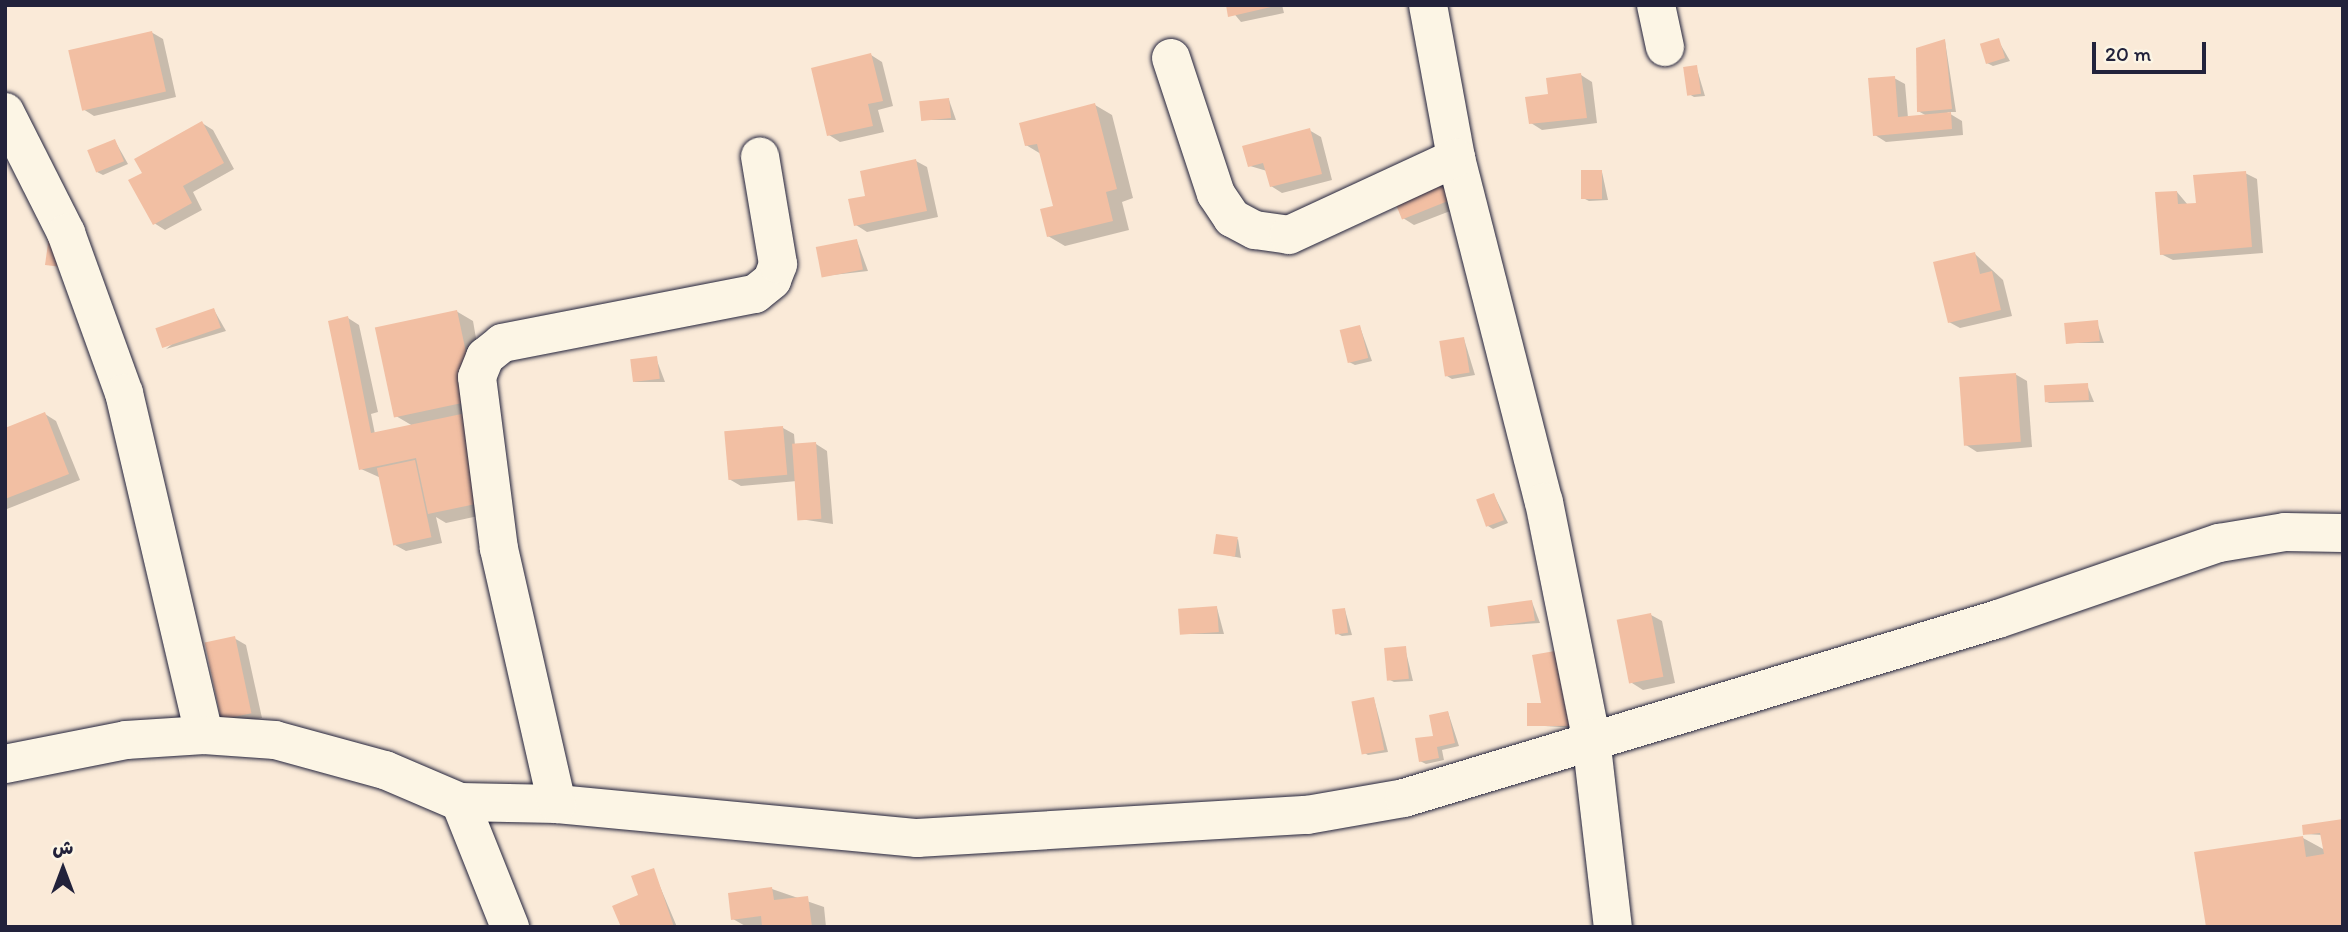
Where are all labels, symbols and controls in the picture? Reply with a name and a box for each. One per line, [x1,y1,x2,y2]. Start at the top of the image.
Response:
scale bar [2096,28,2210,72]
text: 20 m [2105,41,2151,66]
north arrow [28,834,98,904]
text: ش [53,836,73,859]

